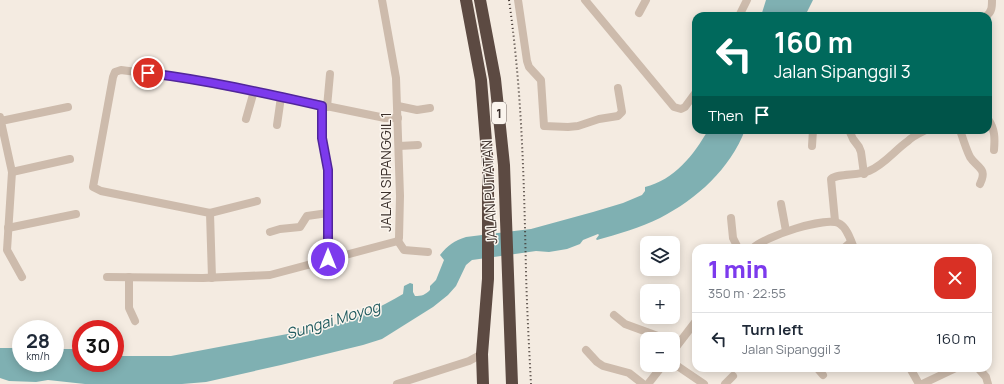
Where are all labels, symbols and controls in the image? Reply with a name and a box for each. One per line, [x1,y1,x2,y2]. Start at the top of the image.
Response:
text: 160 m [774,23,853,61]
icon: left [708,28,760,80]
pin [131,56,165,90]
text: Jalan Sipanggil 3 [774,59,911,83]
icon: arrive [137,62,159,84]
road number: 1 [492,102,506,124]
icon: arrive [751,104,773,126]
text: Then [708,105,743,126]
street label: JALAN SIPANGGIL 1 [376,112,395,232]
street label: JALAN PUTATAN [477,139,501,245]
map controls [640,236,680,372]
button: layers [640,236,680,276]
position arrow [307,238,349,280]
text: 1 min [708,252,768,285]
button: close [934,257,976,299]
button: + [640,284,680,324]
text: 350 m · 22:55 [708,284,786,302]
water label: Sungai Moyog [283,295,384,344]
text: Turn left [742,319,804,340]
speed limit sign: 30 [72,320,124,372]
text: 28 [26,327,50,354]
icon: left [708,328,730,350]
text: 160 m [936,328,976,349]
button: − [640,332,680,372]
text: Jalan Sipanggil 3 [742,340,841,358]
text: km/h [26,349,50,363]

